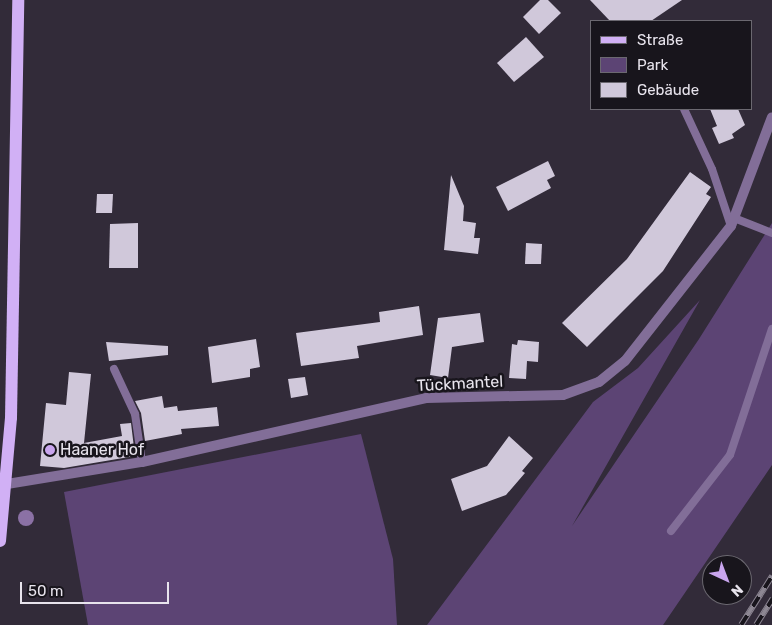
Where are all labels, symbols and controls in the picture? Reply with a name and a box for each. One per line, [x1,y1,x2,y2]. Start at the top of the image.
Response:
legend [590,20,752,110]
text: Straße [637,31,683,49]
text: Park [637,56,668,74]
text: Gebäude [637,81,699,99]
street label: Tückmantel [416,372,504,396]
place label: Haaner Hof [60,440,144,460]
marker: Haaner Hof [44,444,56,456]
north arrow [702,555,752,605]
scale bar [22,572,171,604]
text: N [727,581,746,600]
text: 50 m [28,582,63,600]

